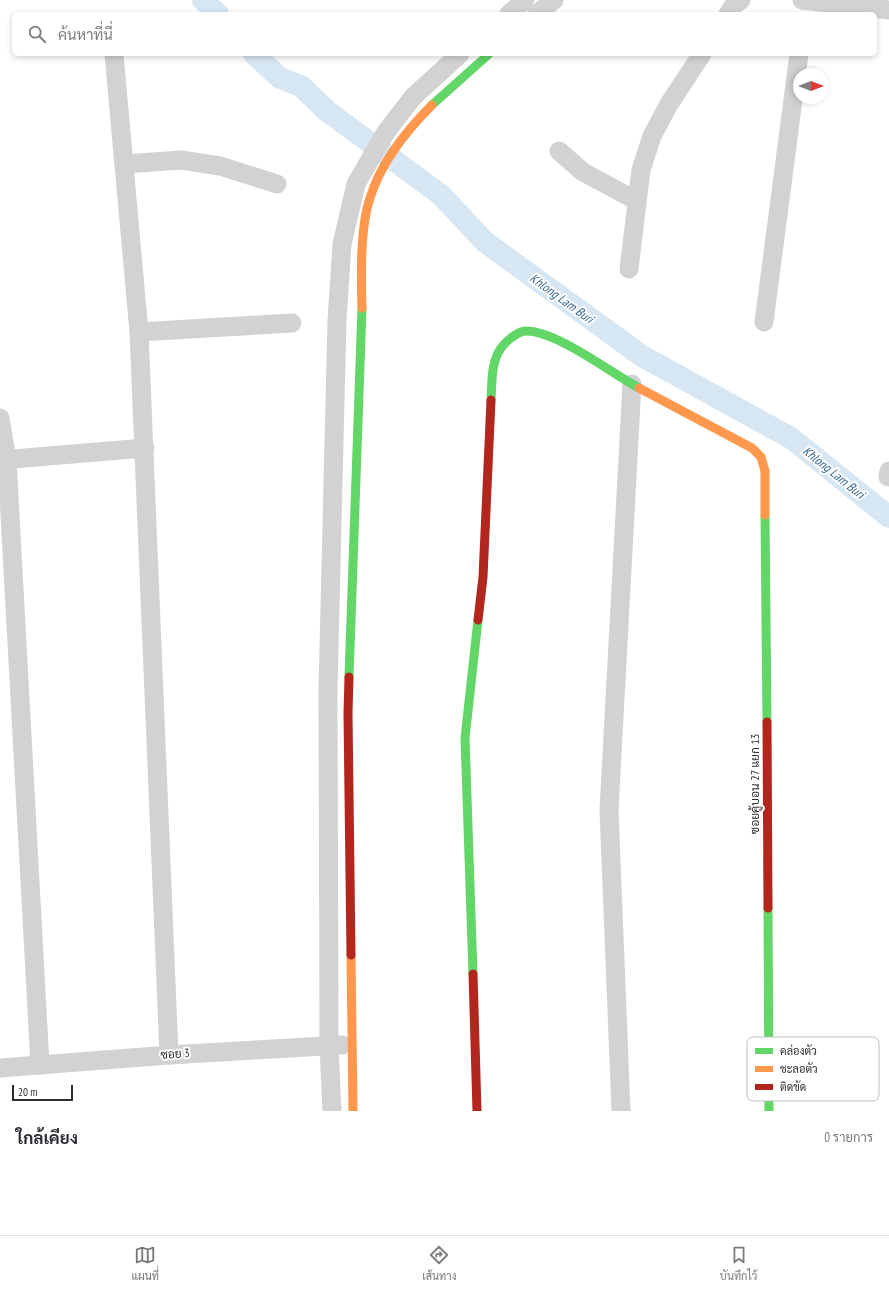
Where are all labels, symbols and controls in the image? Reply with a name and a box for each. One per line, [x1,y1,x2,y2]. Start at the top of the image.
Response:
search box [12,12,877,56]
icon: search [26,23,48,45]
text: ค้นหาที่นี่ [58,25,113,44]
north arrow [793,68,829,104]
water label: Khlong Lam Buri [527,270,599,328]
water label: Khlong Lam Buri [799,442,870,504]
street label: ซอยคู้บอน 27 แยก 13 [747,734,763,834]
legend [747,1037,879,1101]
text: คล่องตัว [780,1044,817,1058]
street label: ซอย 3 [160,1045,190,1062]
text: ชะลอตัว [780,1062,818,1076]
text: ติดขัด [780,1080,806,1094]
scale bar [12,1083,73,1102]
text: 20 m [18,1085,37,1099]
text: ใกล้เคียง [16,1127,78,1149]
text: 0 รายการ [824,1129,873,1146]
tab: แผนที่ [132,1244,159,1283]
tab: เส้นทาง [422,1244,457,1283]
tab: บันทึกไว้ [720,1244,757,1283]

